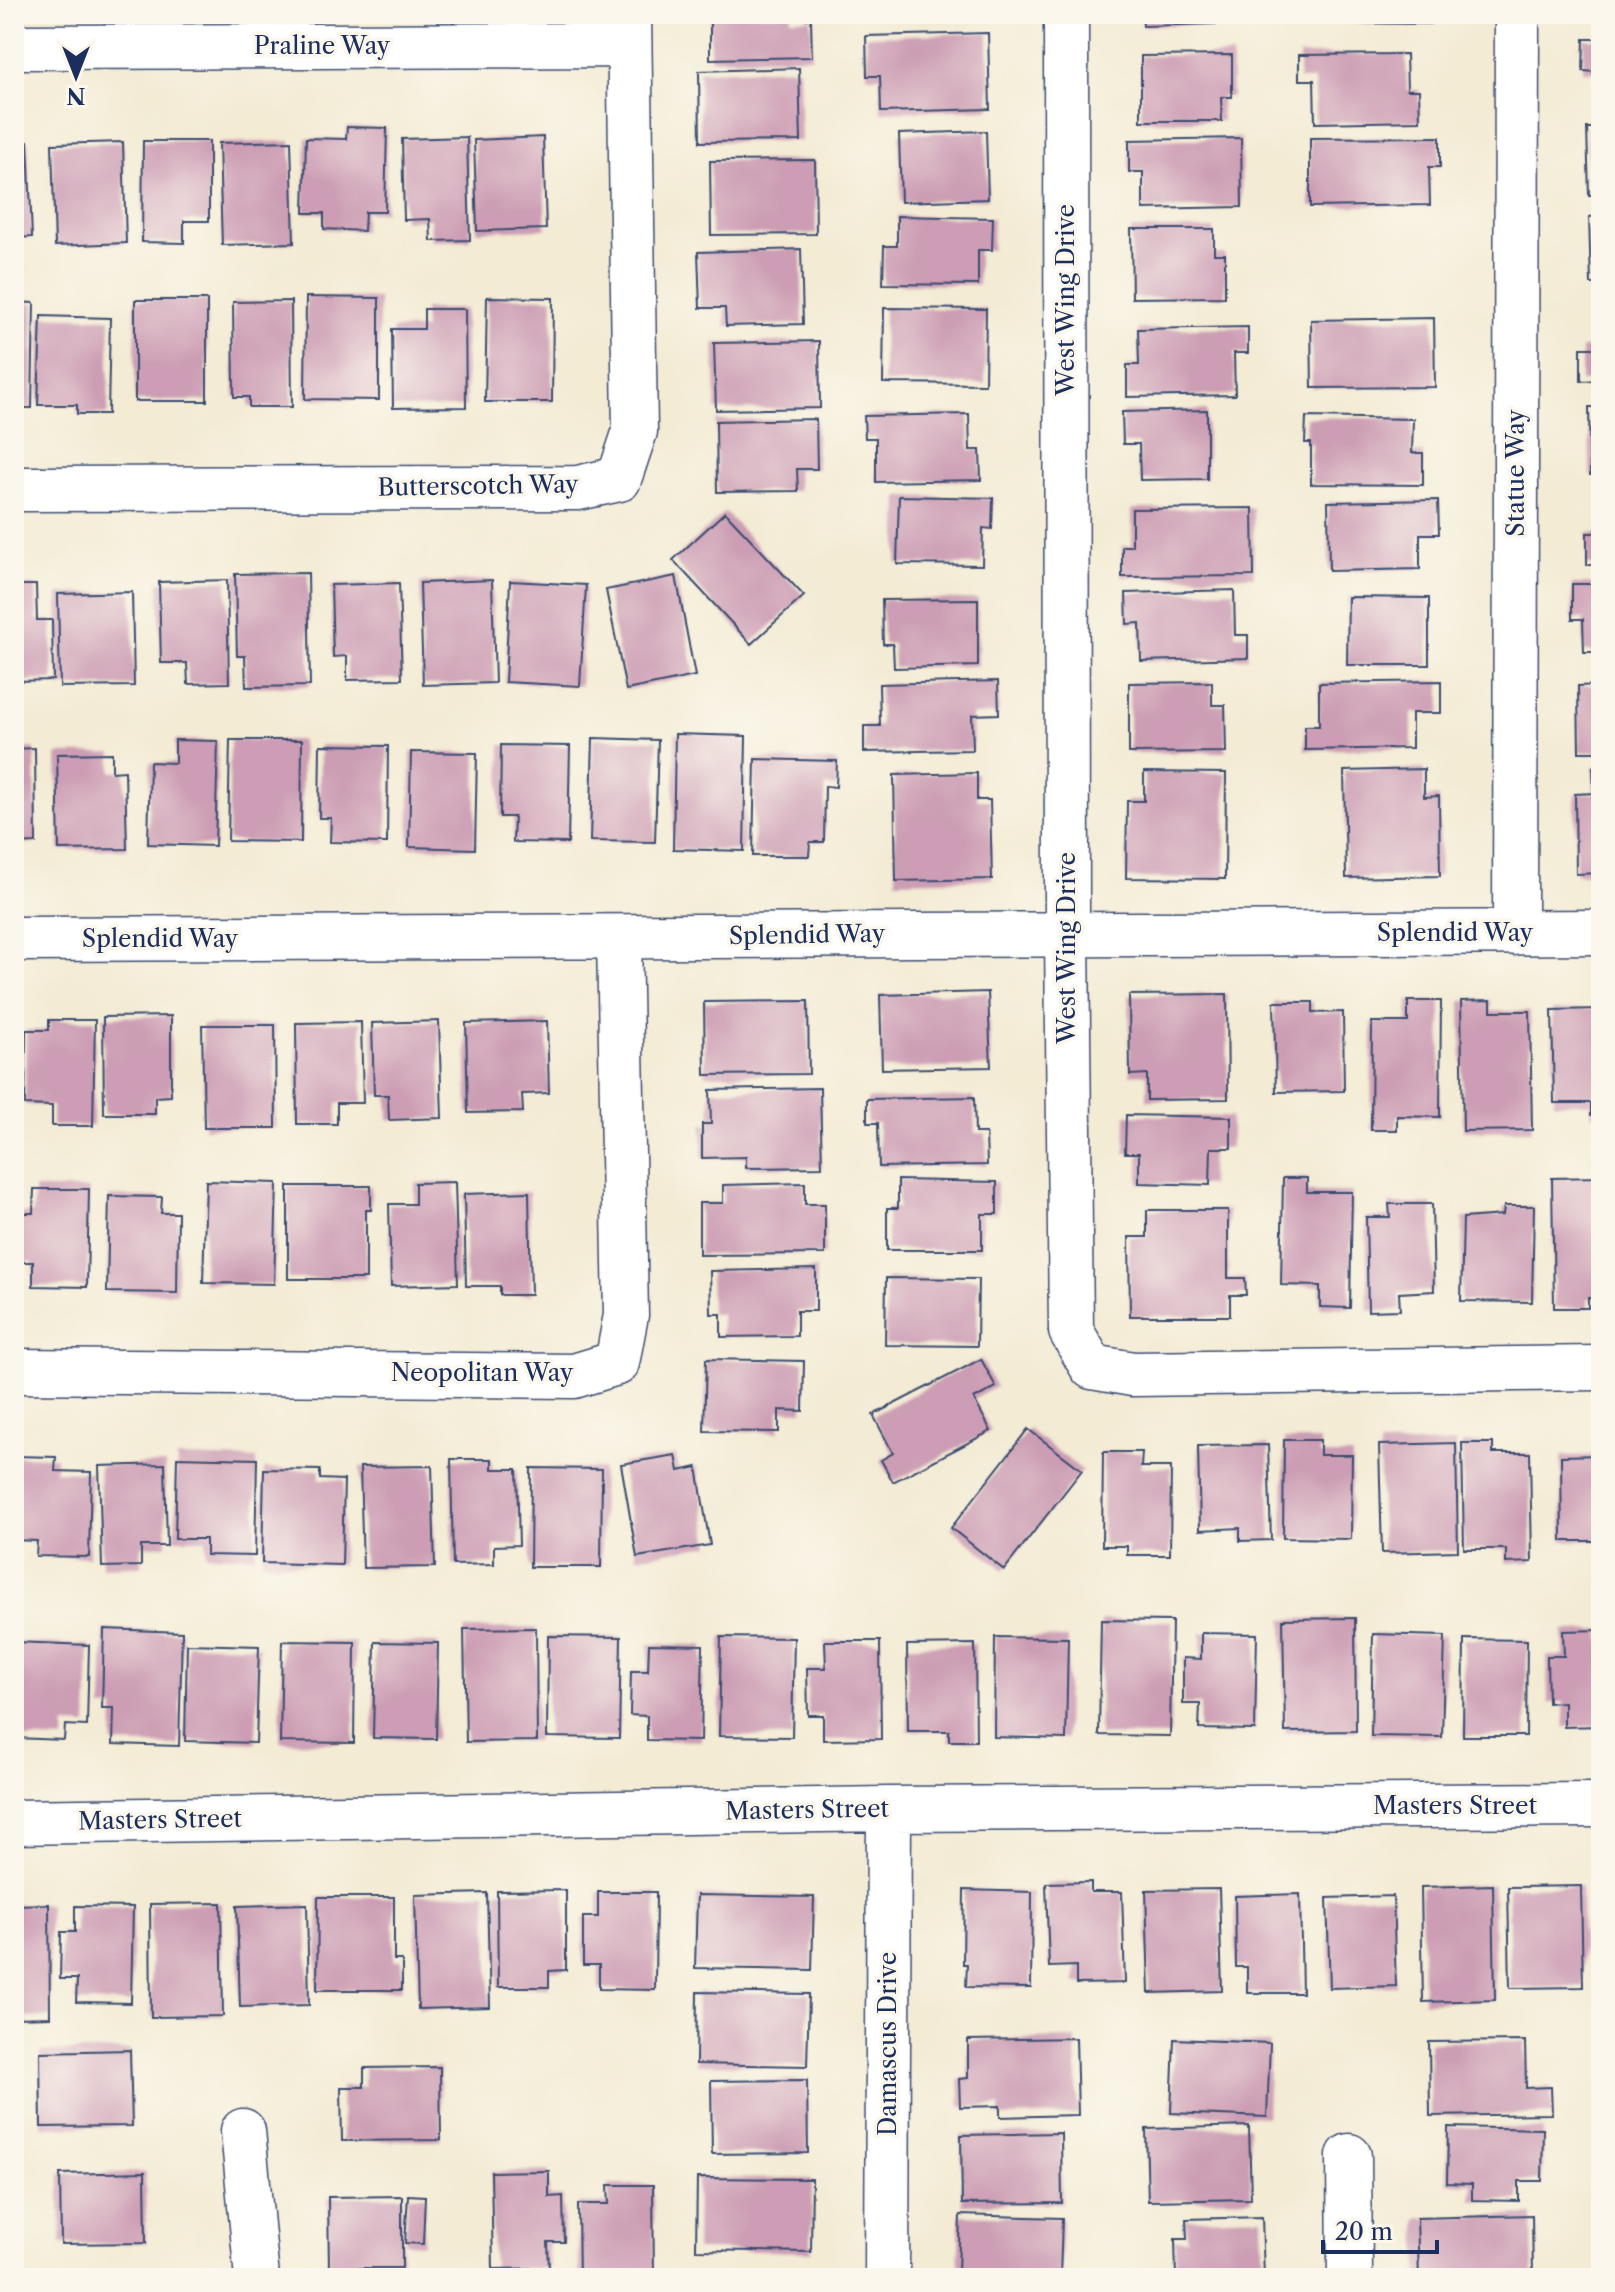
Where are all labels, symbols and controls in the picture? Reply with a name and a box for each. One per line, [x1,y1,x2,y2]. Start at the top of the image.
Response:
street label: Praline Way [254,31,391,60]
north arrow [36,36,116,116]
text: N [66,82,86,109]
street label: West Wing Drive [1051,204,1080,397]
street label: Statue Way [1501,409,1530,537]
street label: Butterscotch Way [377,469,579,502]
street label: West Wing Drive [1052,852,1081,1045]
street label: Splendid Way [1377,918,1534,947]
street label: Splendid Way [729,919,886,950]
street label: Splendid Way [82,924,239,953]
street label: Neopolitan Way [391,1358,574,1387]
street label: Masters Street [1373,1791,1537,1820]
street label: Masters Street [725,1794,890,1825]
street label: Masters Street [78,1804,243,1835]
street label: Damascus Drive [873,1952,902,2136]
scale bar [1323,2204,1437,2254]
text: 20 m [1335,2217,1393,2246]

